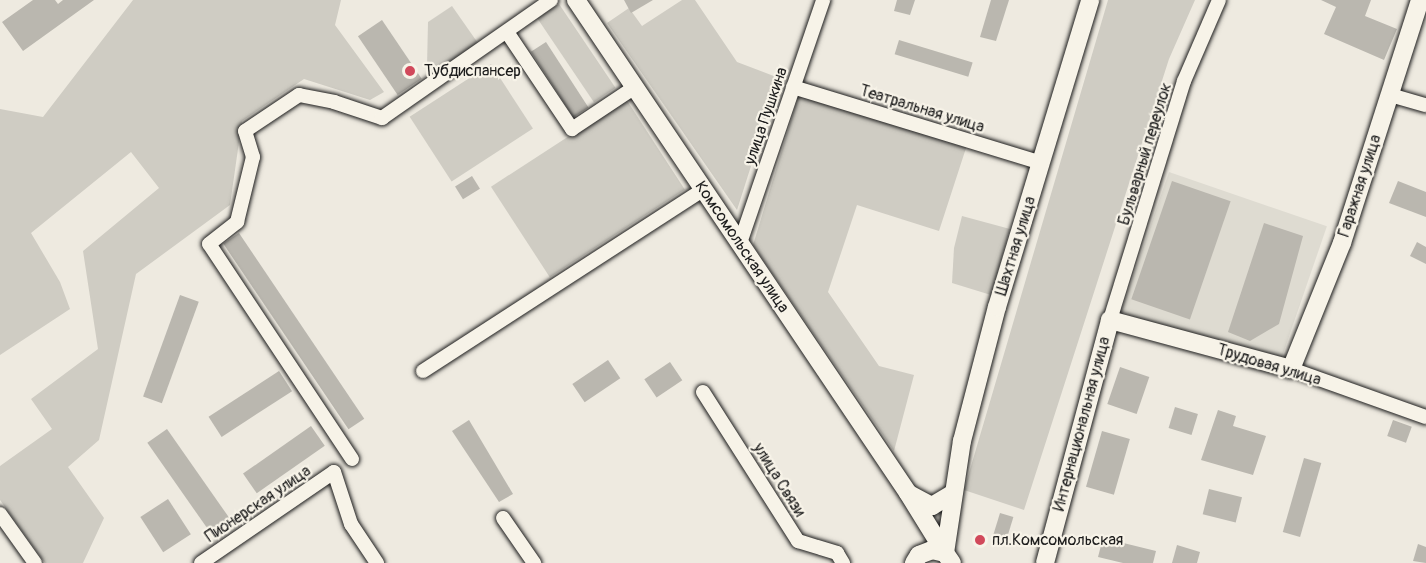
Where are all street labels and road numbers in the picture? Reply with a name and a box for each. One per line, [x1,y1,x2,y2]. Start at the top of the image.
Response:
street label: улица Пушкина [740,65,792,167]
street label: Бульварный переулок [1114,80,1176,228]
street label: Театральная улица [857,81,987,137]
street label: Гаражная улица [1334,132,1386,240]
street label: Комсомольская улица [691,178,793,316]
street label: Шахтная улица [992,194,1040,298]
street label: Интернациональная улица [1049,335,1115,513]
street label: Трудовая улица [1215,340,1323,390]
street label: улица Связи [749,440,809,520]
street label: Пионерская улица [201,462,315,546]

